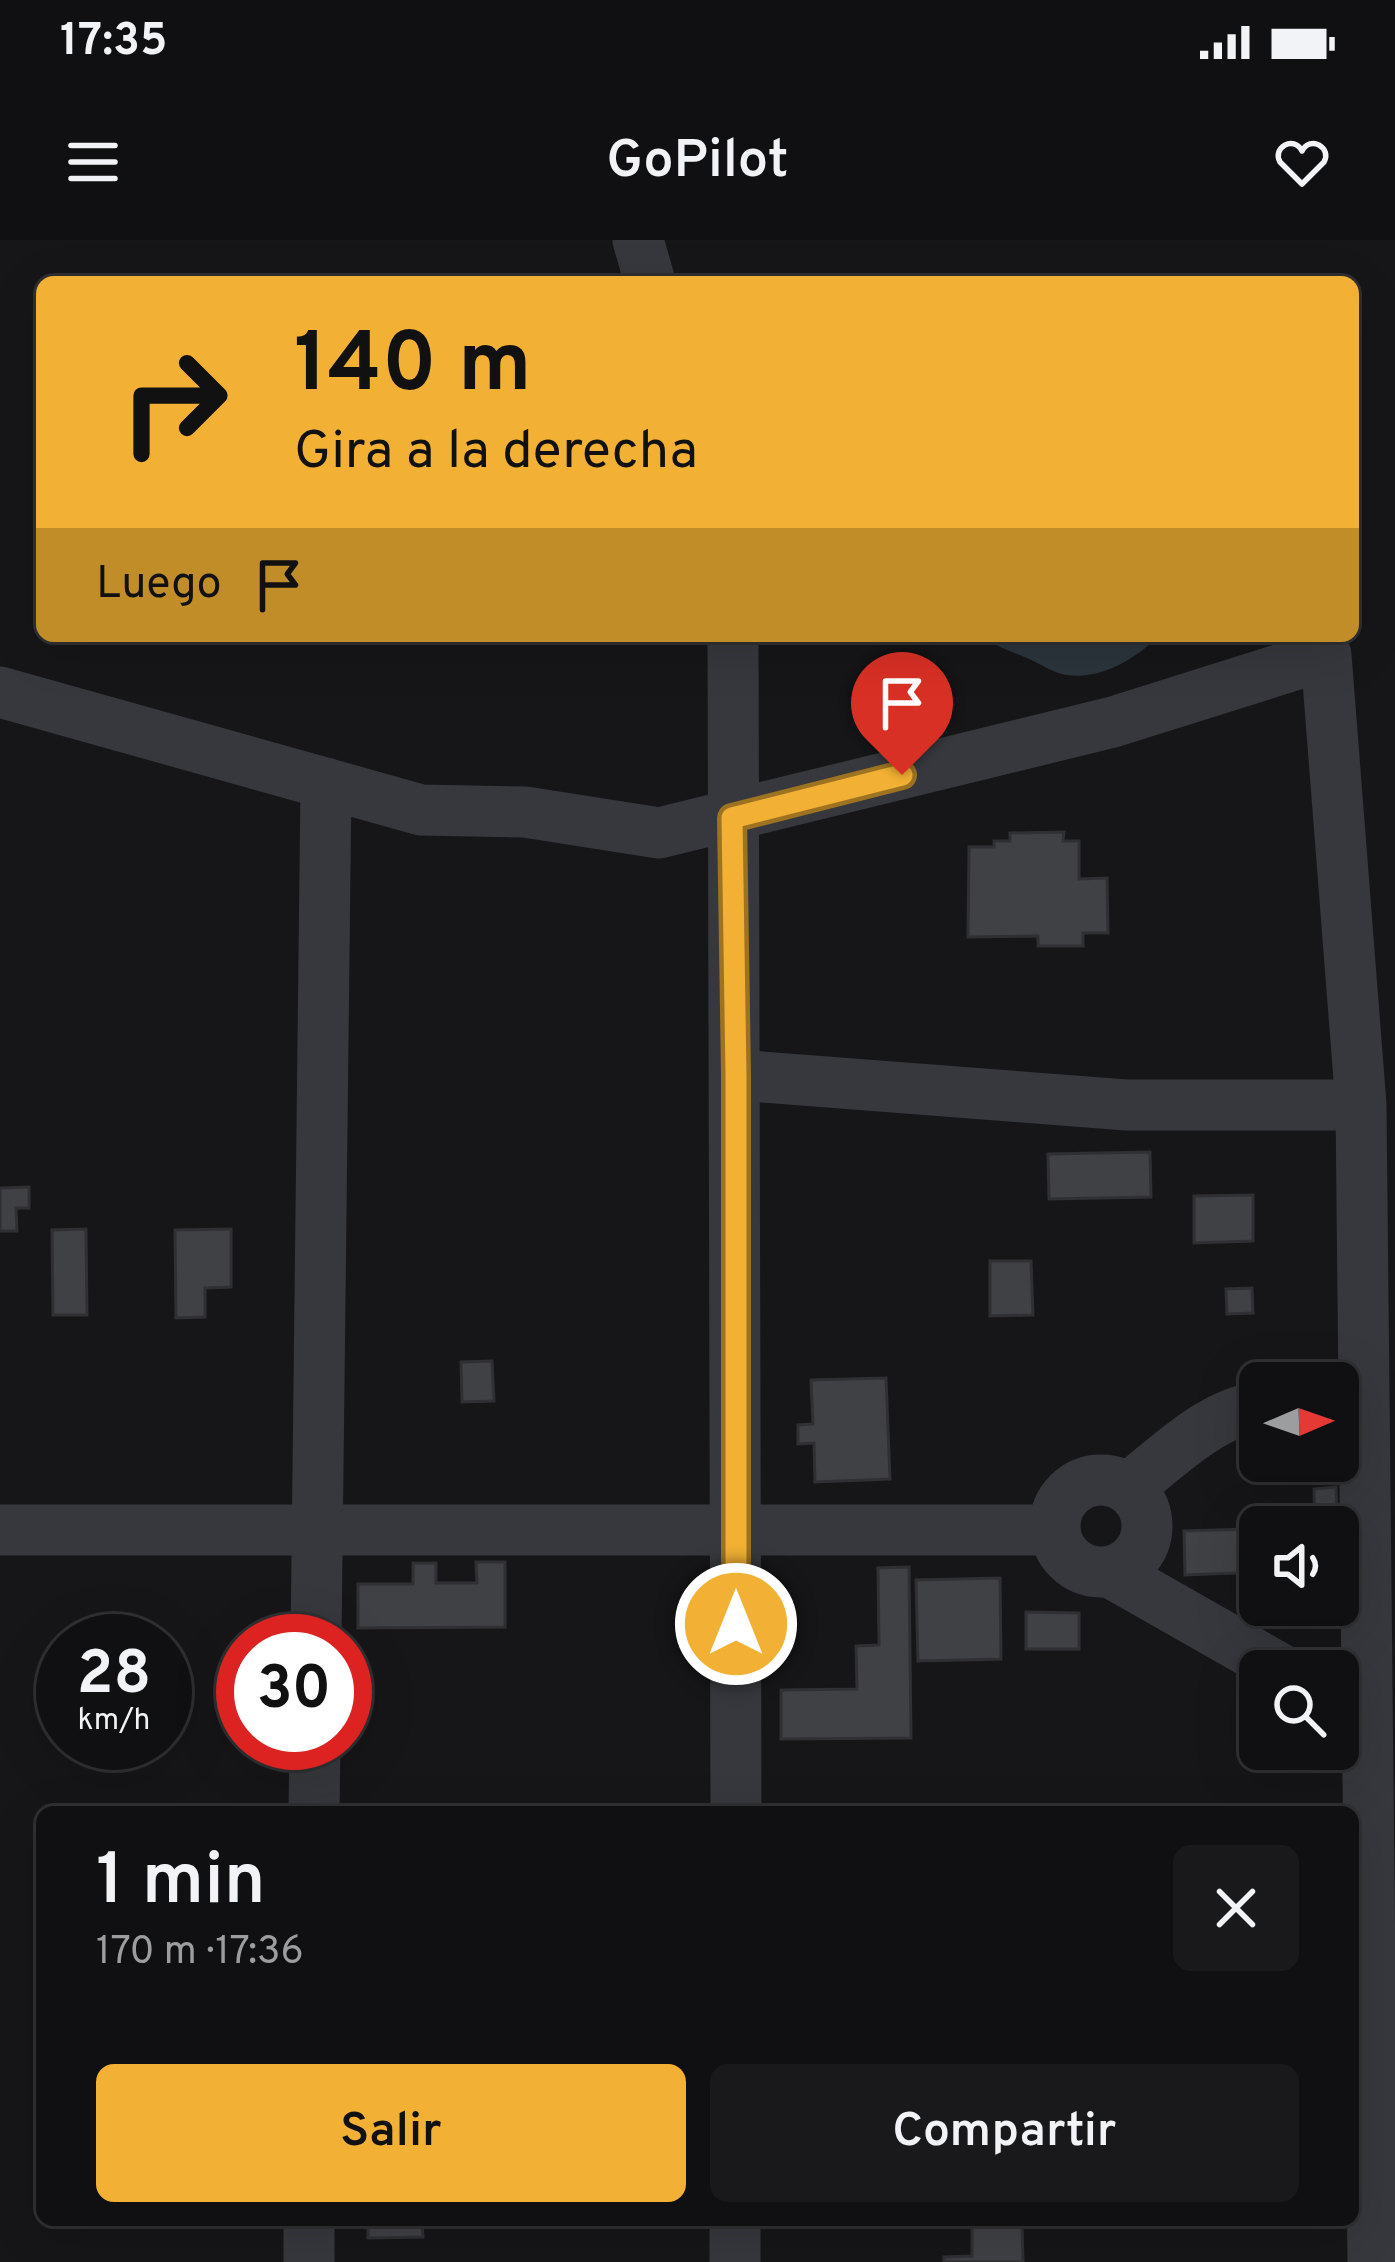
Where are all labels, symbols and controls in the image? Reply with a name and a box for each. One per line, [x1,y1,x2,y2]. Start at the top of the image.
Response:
text: 17:35 [60,14,168,71]
text: GoPilot [606,128,789,197]
icon: menu [60,129,126,195]
icon: heart [1269,129,1335,195]
text: 140 m [294,315,531,421]
icon: right [96,324,252,480]
text: Gira a la derecha [294,419,698,488]
icon: arrive [246,552,312,618]
text: Luego [96,557,222,614]
pin [851,652,953,775]
icon: arrive [869,670,935,736]
north arrow [1239,1362,1359,1482]
map controls [1239,1362,1359,1770]
button: sound [1239,1506,1359,1626]
position arrow [673,1561,799,1687]
speed limit sign: 30 [216,1614,372,1770]
text: 28 [77,1639,151,1715]
button: search [1239,1650,1359,1770]
text: km/h [78,1703,150,1740]
text: 1 min [96,1838,266,1930]
button: close [1173,1845,1299,1971]
text: 170 m · 17:36 [96,1929,304,1978]
button: Salir [96,2064,686,2202]
button: Compartir [710,2064,1299,2202]

